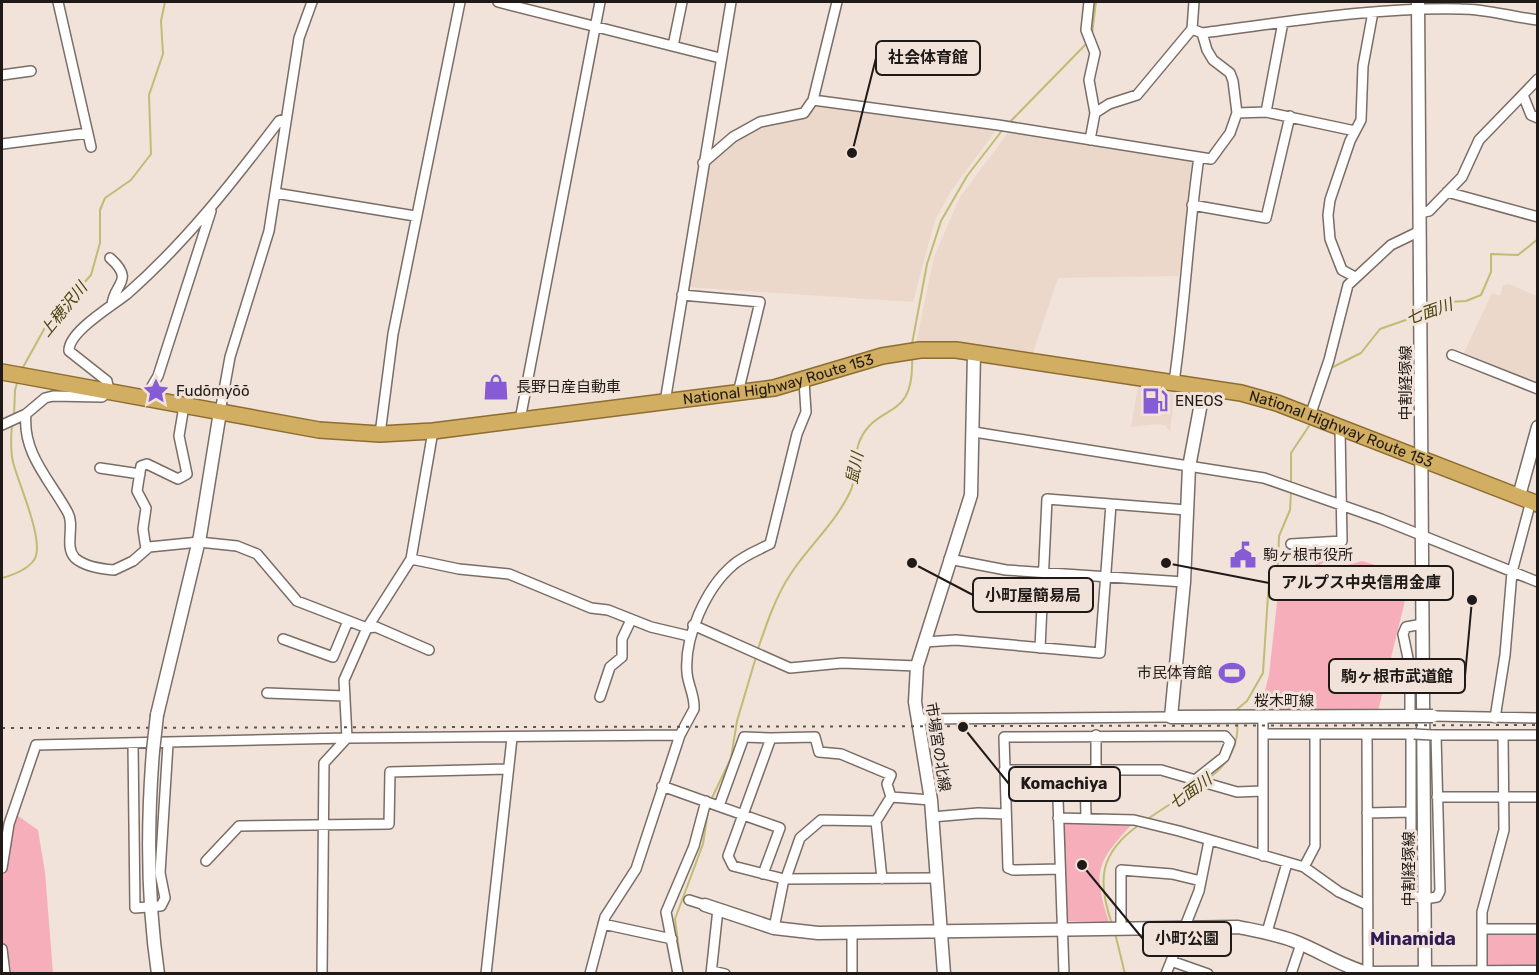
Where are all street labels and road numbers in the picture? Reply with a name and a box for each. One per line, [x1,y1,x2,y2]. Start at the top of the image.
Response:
street label: 中割経塚線 [1397,345,1415,421]
street label: National Highway Route 153 [682,350,876,408]
street label: National Highway Route 153 [1247,387,1436,472]
street label: 桜木町線 [1254,692,1314,710]
street label: 市場宮の北線 [922,701,954,793]
street label: 中割経塚線 [1400,831,1418,907]

